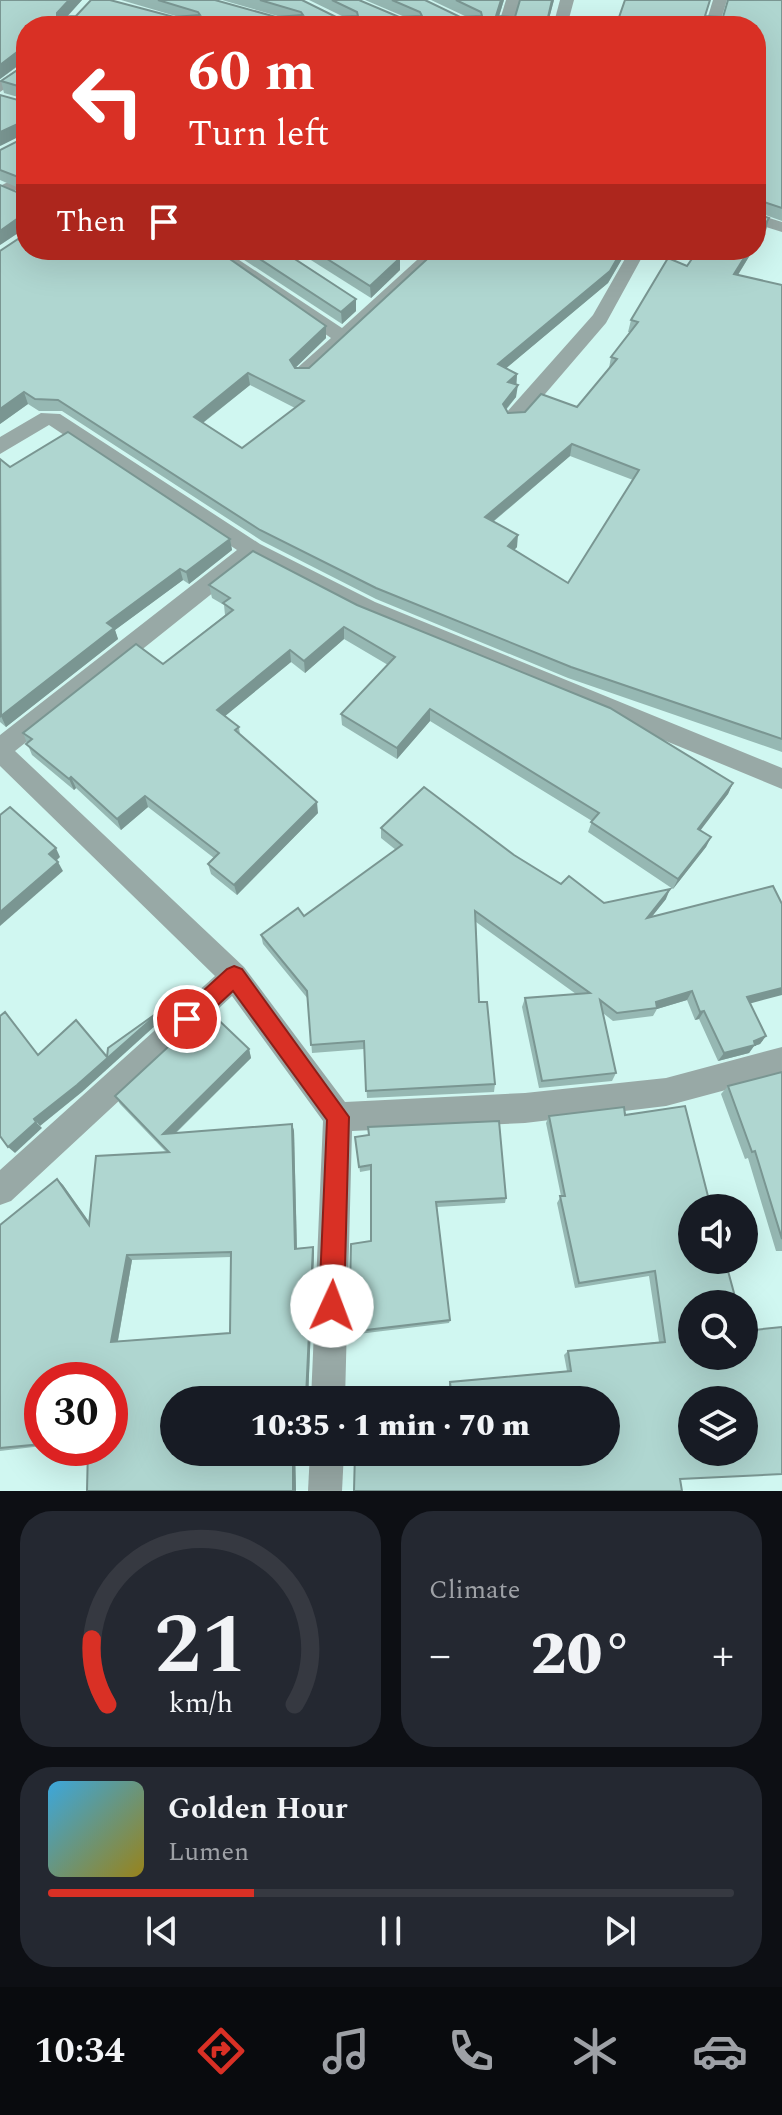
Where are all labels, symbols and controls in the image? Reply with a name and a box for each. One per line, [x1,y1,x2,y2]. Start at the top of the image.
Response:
text: 60 m [188,30,315,115]
icon: left [56,48,160,152]
text: Turn left [188,107,329,162]
text: Then [56,199,126,245]
icon: arrive [142,200,186,244]
pin [153,985,221,1053]
icon: arrive [165,997,209,1041]
map controls [678,1194,758,1466]
button: sound [678,1194,758,1274]
position arrow [290,1264,374,1348]
button: search [678,1290,758,1370]
speed limit sign: 30 [24,1362,128,1466]
button: layers [678,1386,758,1466]
text: 10:35 · 1 min · 70 m [250,1403,530,1449]
text: Climate [429,1570,520,1610]
text: 21 [154,1583,247,1710]
text: 20° [531,1609,633,1701]
text: − [429,1622,451,1689]
text: + [712,1622,734,1689]
text: km/h [168,1682,233,1725]
text: Golden Hour [168,1786,348,1832]
text: Lumen [168,1832,249,1872]
icon: previous [140,1909,184,1953]
icon: pause [369,1909,413,1953]
icon: next [598,1909,642,1953]
icon: directions [193,2023,249,2079]
icon: music [318,2023,374,2079]
icon: phone [443,2023,499,2079]
icon: climate [567,2023,623,2079]
icon: car [692,2023,748,2079]
text: 10:34 [34,2024,125,2079]

